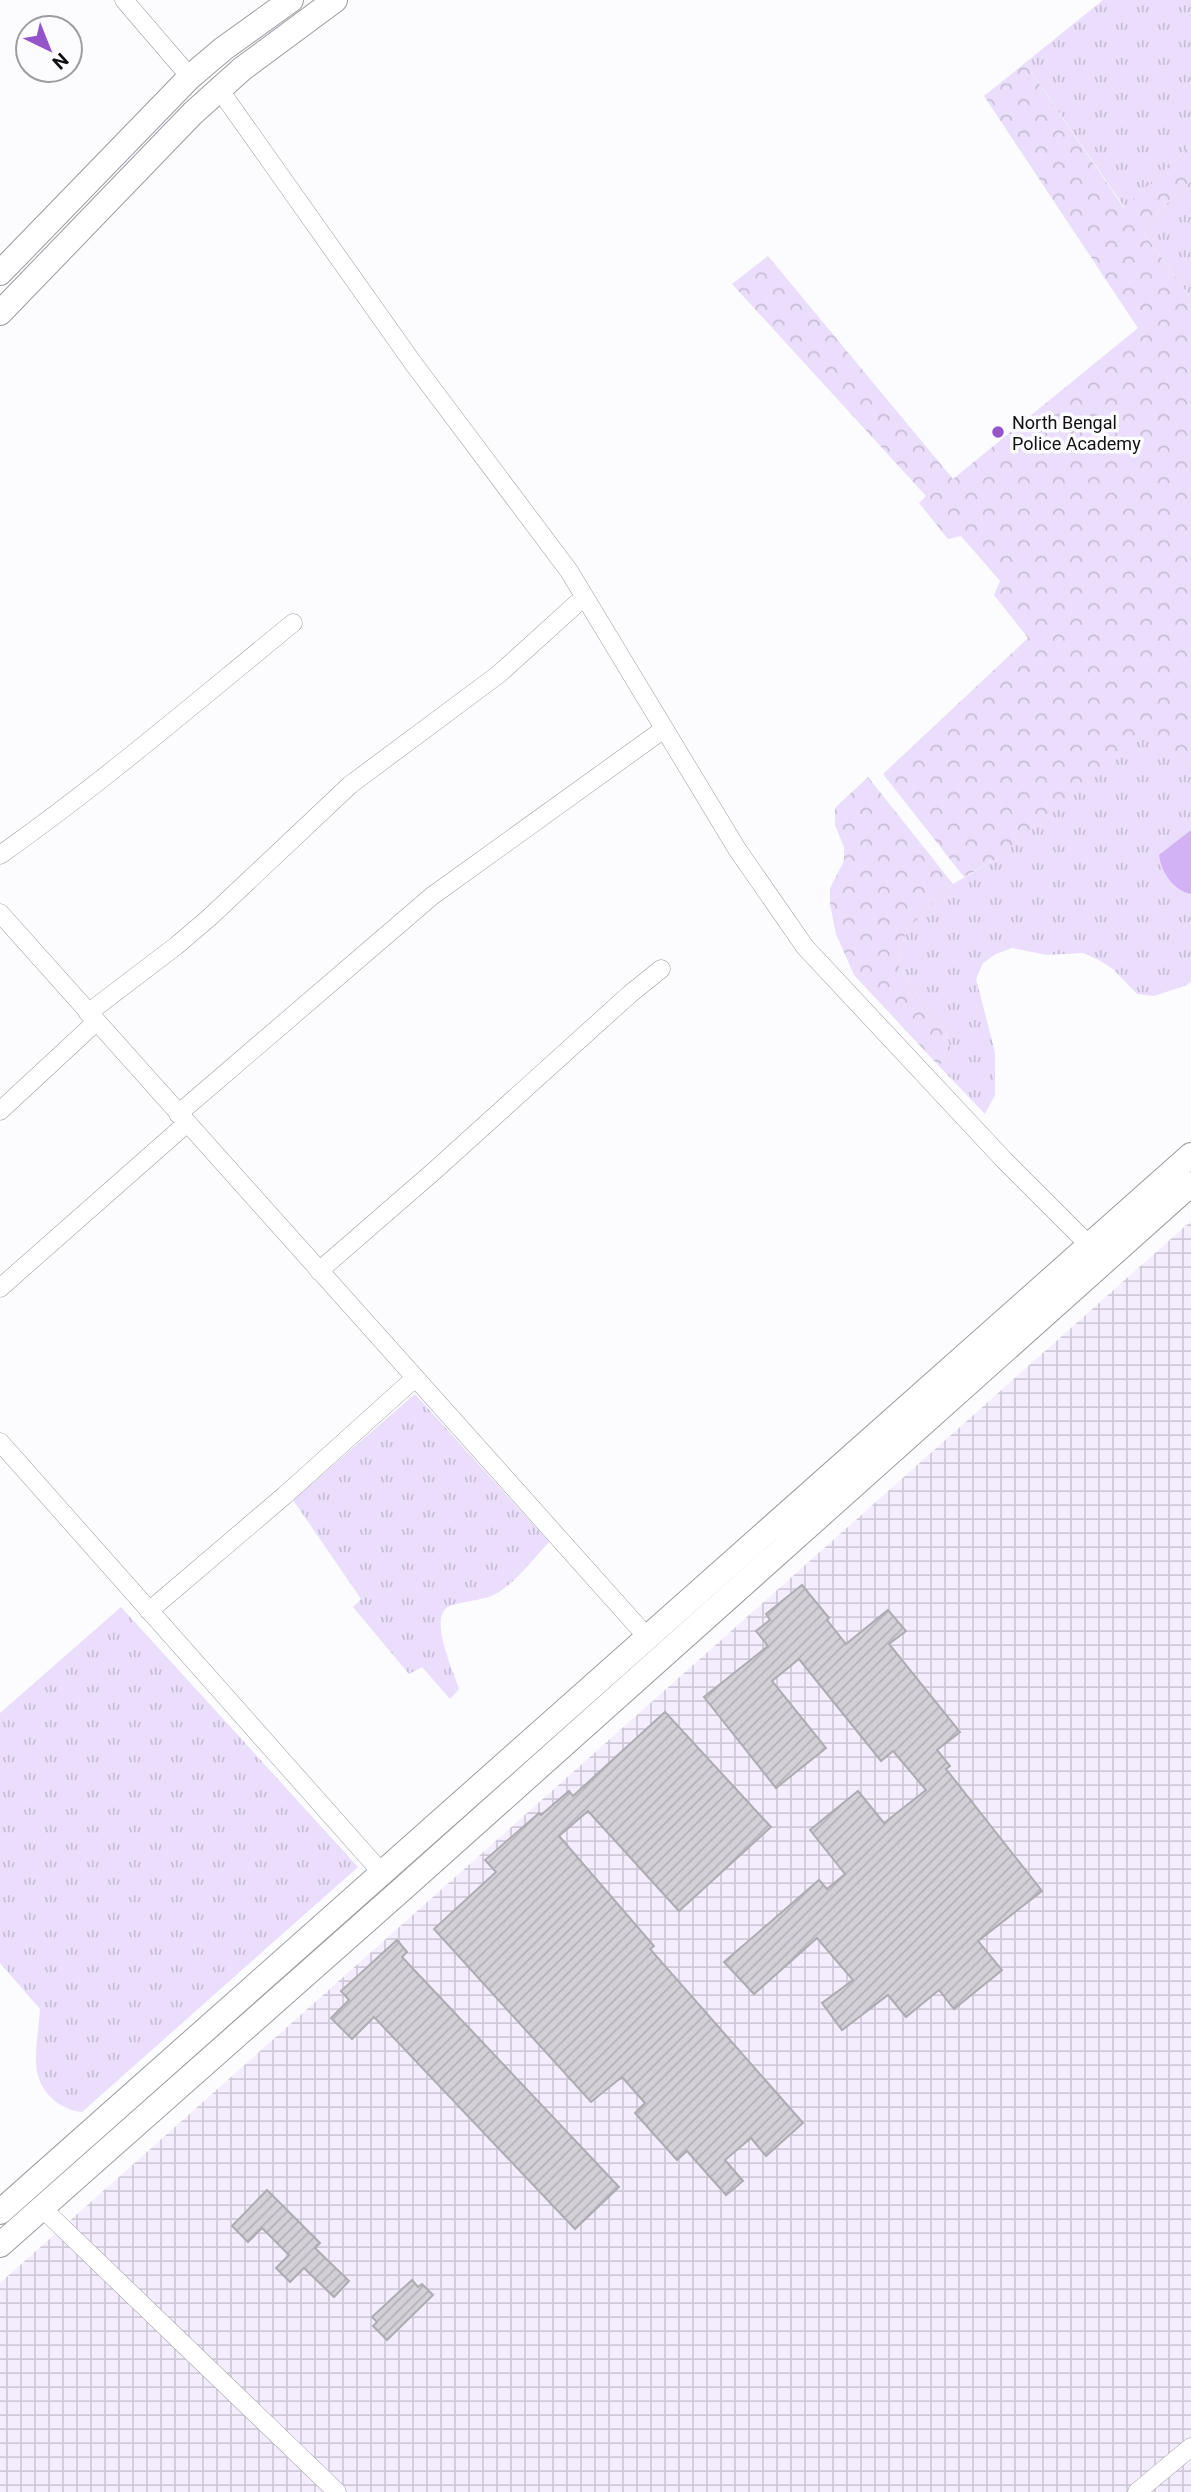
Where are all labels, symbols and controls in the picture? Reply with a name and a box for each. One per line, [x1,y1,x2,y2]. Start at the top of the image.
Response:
north arrow [14,14,84,84]
text: N [48,48,73,74]
place label: North Bengal Police Academy [1012,412,1141,454]
marker: North Bengal Police Academy [990,424,1006,440]

